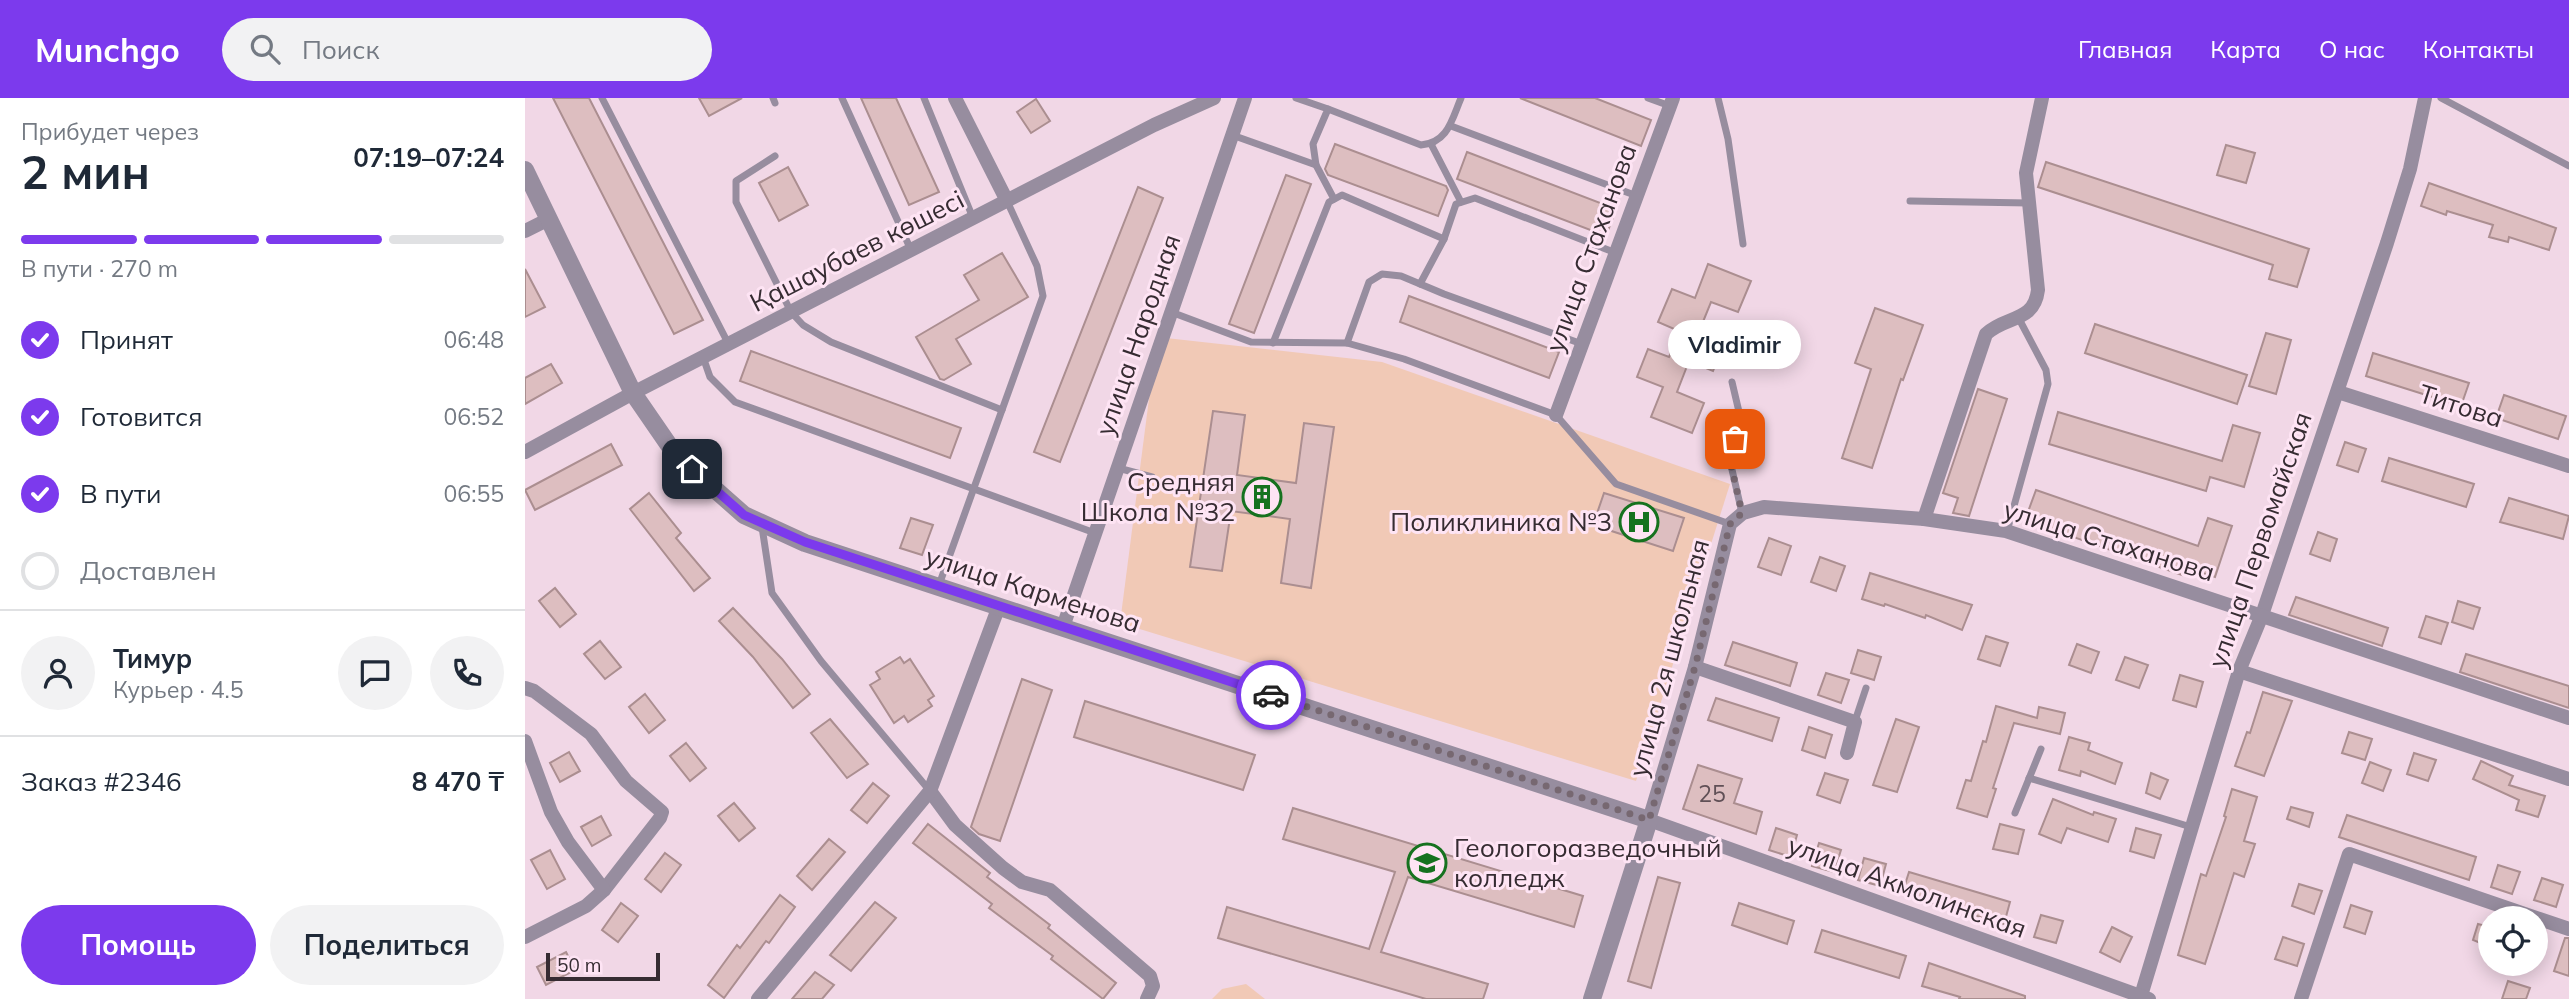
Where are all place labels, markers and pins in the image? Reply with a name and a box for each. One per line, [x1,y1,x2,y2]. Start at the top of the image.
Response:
callout: Vladimir [1669,320,1801,369]
pin [1705,409,1765,469]
pin [662,439,722,499]
place label: Средняя Школа №32 [1081,465,1235,528]
building icon: Средняя Школа №32 [1241,476,1283,518]
hospital icon: Поликлиника №3 [1618,501,1660,543]
place label: Поликлиника №3 [1390,505,1612,538]
place label: Геологоразведочный колледж [1454,831,1721,894]
school or university icon: Геологоразведочный колледж [1406,842,1448,884]

